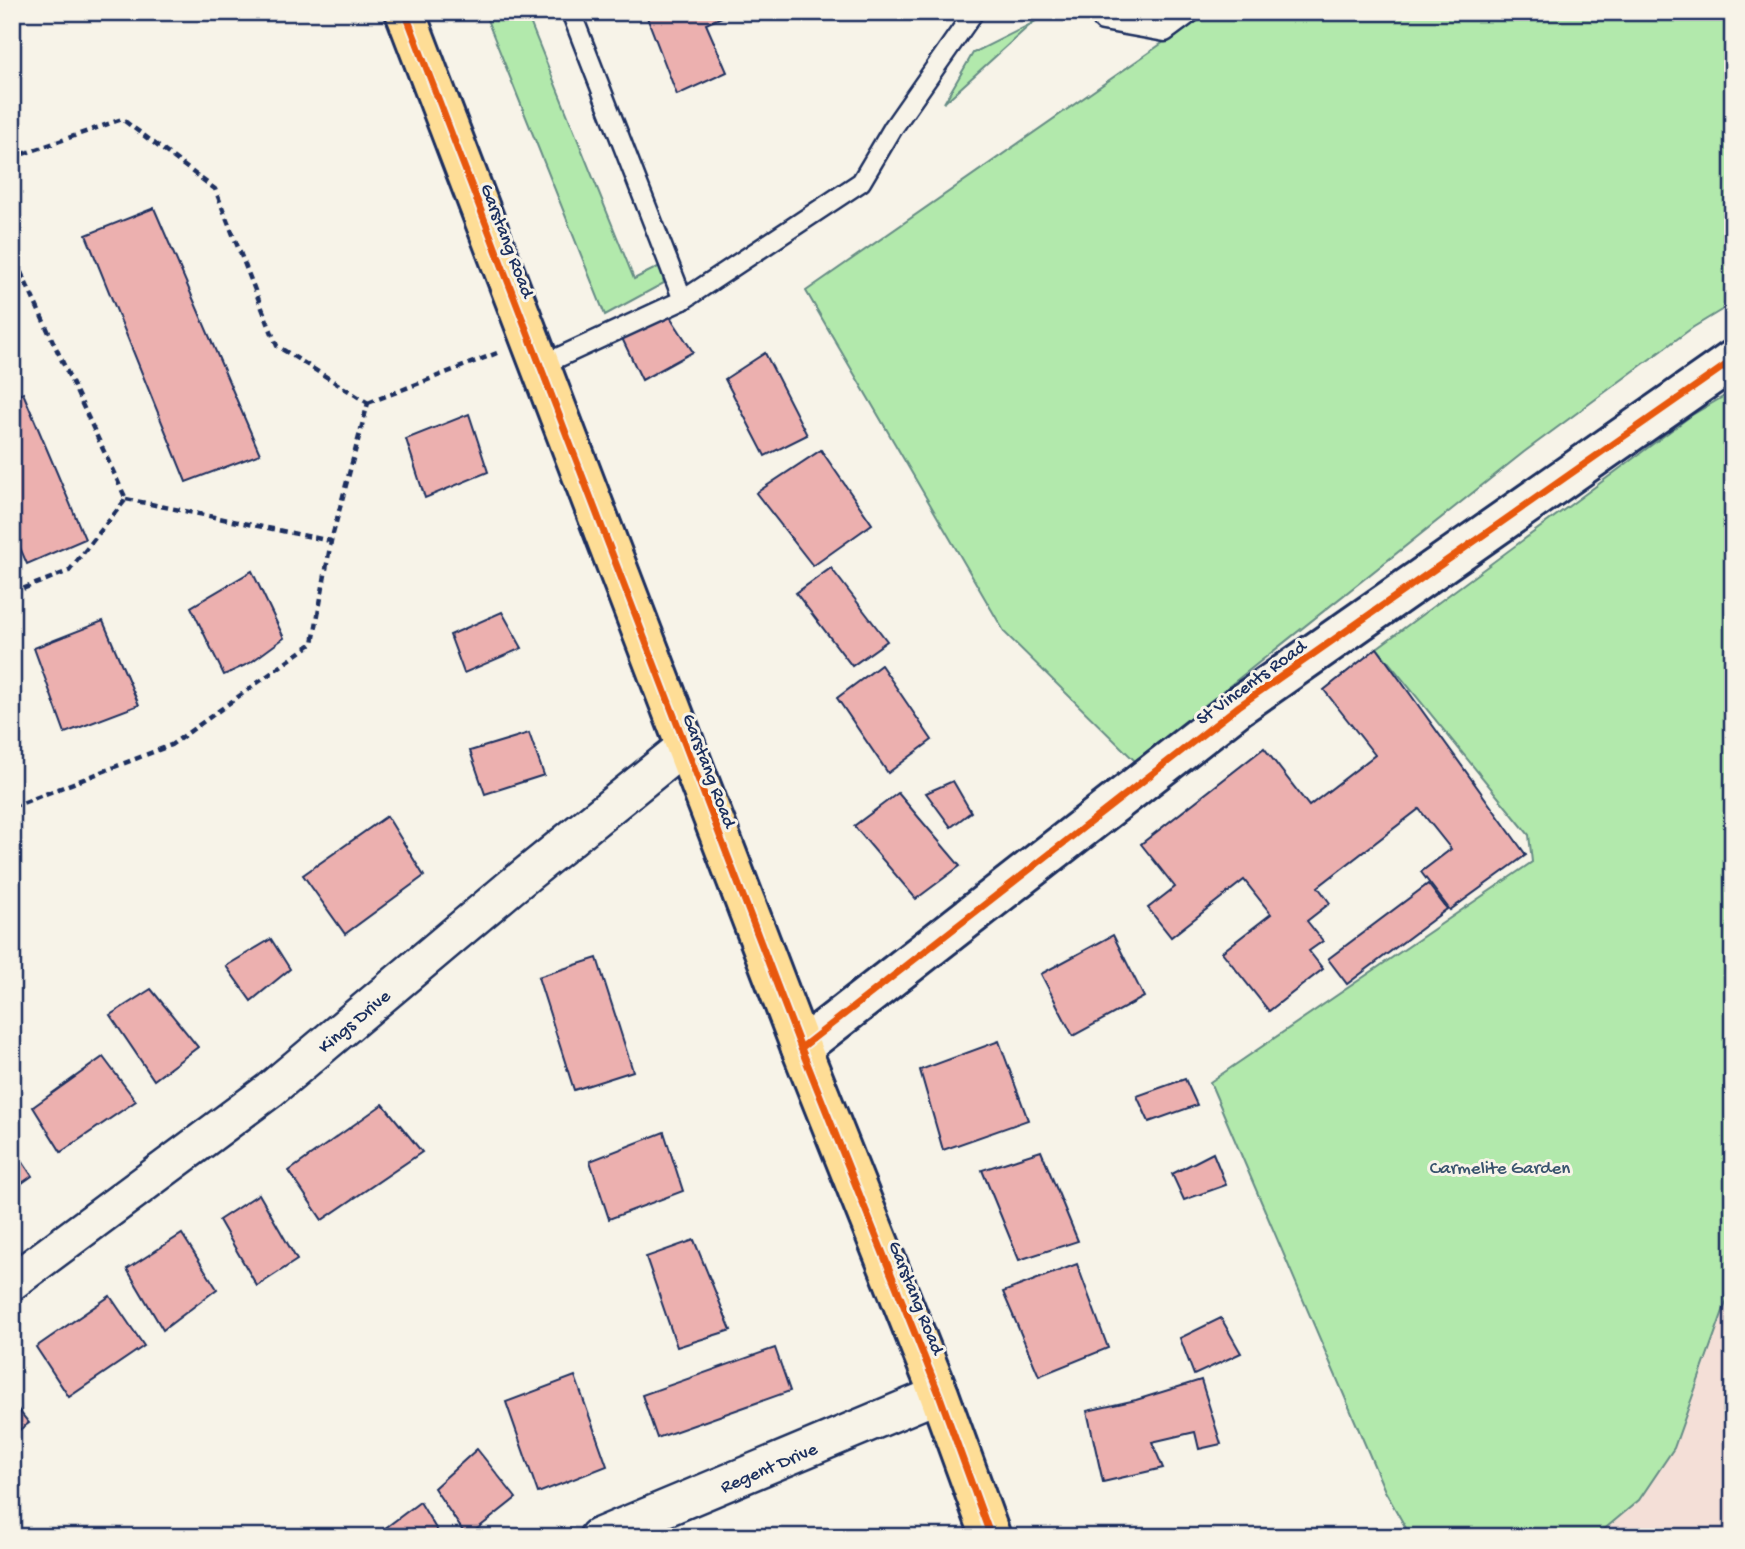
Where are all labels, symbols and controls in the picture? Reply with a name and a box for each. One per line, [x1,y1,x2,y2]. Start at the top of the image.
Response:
street label: Garstang Road [473,181,539,303]
street label: St Vincents Road [1192,635,1313,732]
street label: Garstang Road [675,711,741,833]
street label: Kings Drive [314,986,396,1060]
park label: Carmelite Garden [1430,1158,1570,1181]
street label: Garstang Road [882,1238,949,1360]
street label: Regent Drive [717,1438,821,1500]

